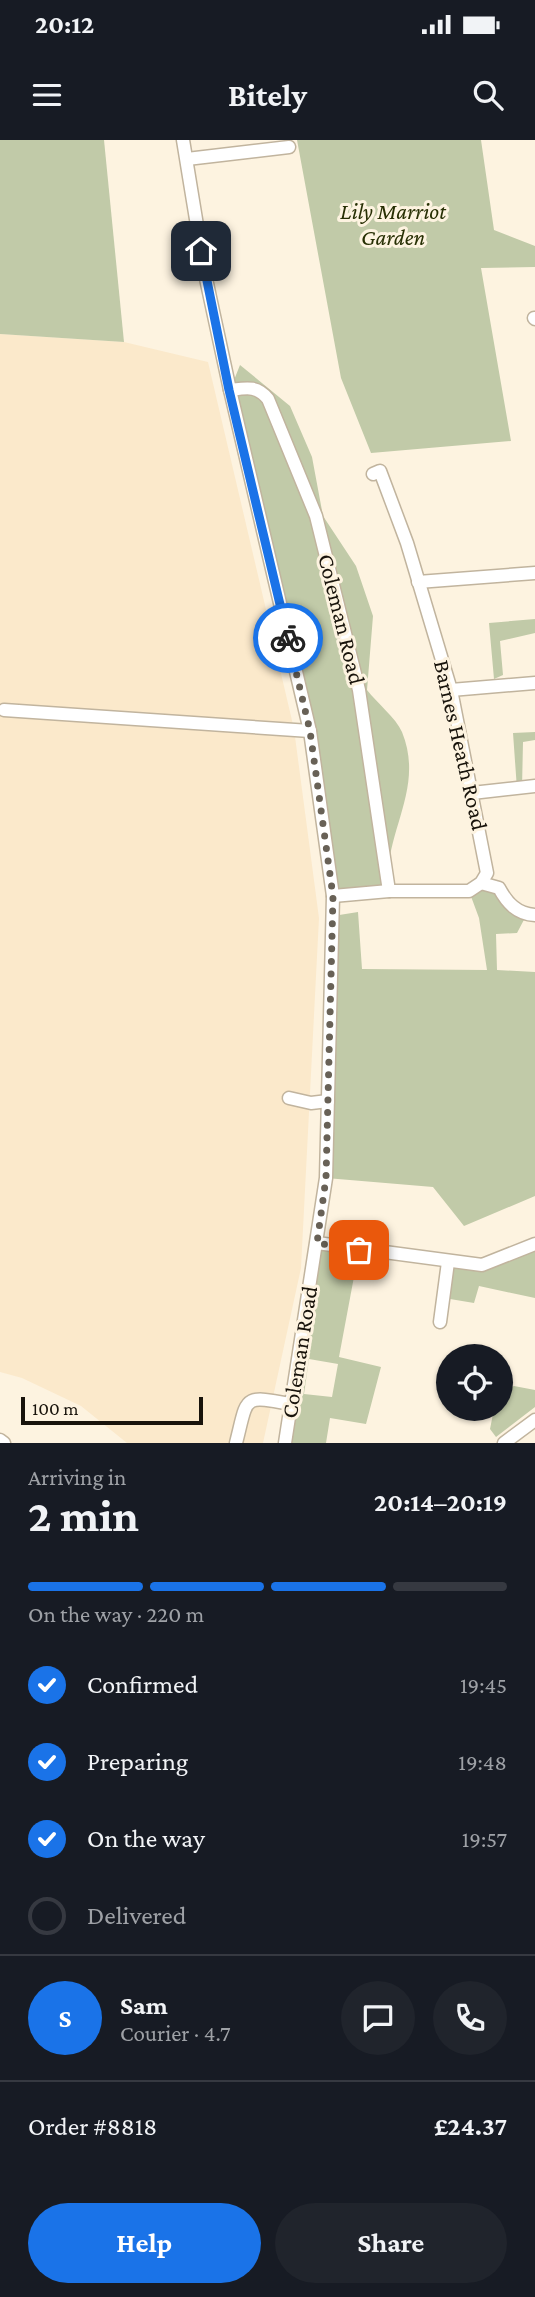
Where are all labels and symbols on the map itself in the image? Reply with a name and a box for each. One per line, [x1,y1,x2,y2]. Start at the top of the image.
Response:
park label: Lily Marriot Garden [340,198,447,250]
pin [171,221,231,281]
street label: Coleman Road [313,551,371,687]
courier [253,603,323,673]
street label: Barnes Heath Road [429,657,493,833]
pin [329,1220,389,1280]
street label: Coleman Road [276,1284,322,1420]
scale bar [21,1394,203,1426]

